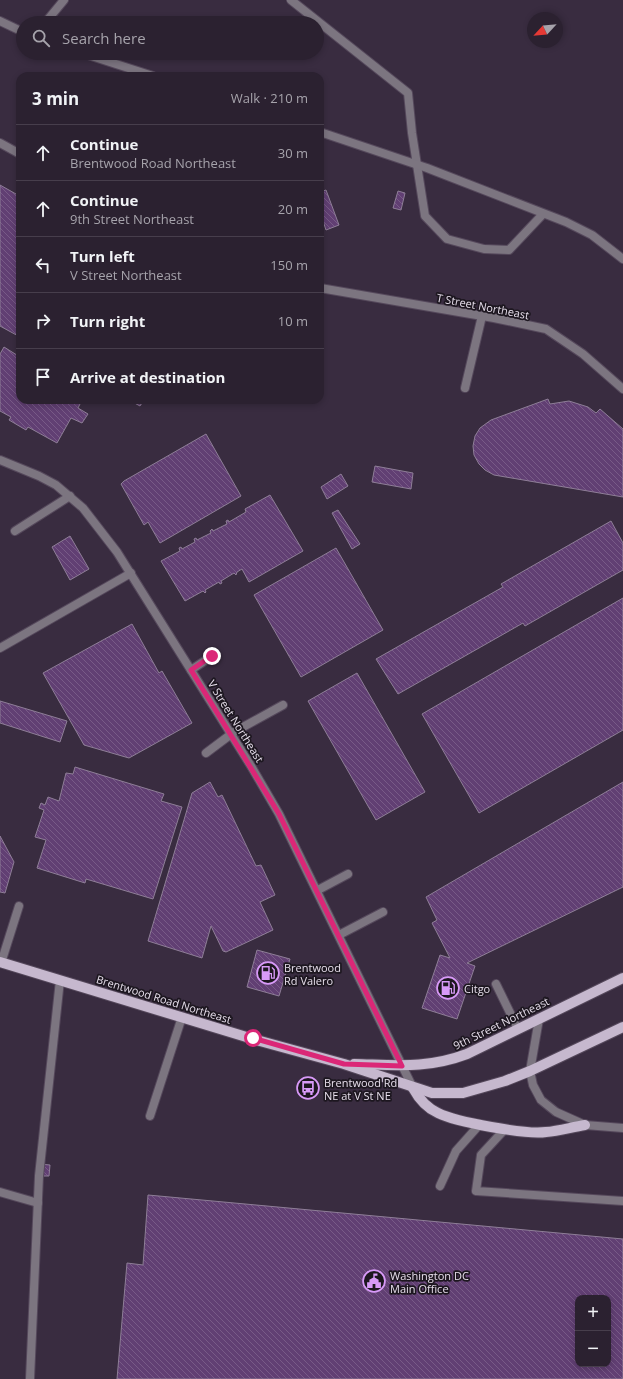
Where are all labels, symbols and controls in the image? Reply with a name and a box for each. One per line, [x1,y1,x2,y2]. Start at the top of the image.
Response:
north arrow [527,12,563,48]
search box [16,16,324,60]
icon: search [30,27,52,49]
text: Search here [62,28,146,48]
text: 3 min [32,87,79,110]
text: Walk · 210 m [231,89,308,107]
text: Continue [70,134,138,154]
icon: ahead [32,142,54,164]
text: 30 m [278,144,308,162]
text: Brentwood Road Northeast [70,154,236,172]
text: Continue [70,190,138,210]
icon: ahead [32,198,54,220]
text: 20 m [278,200,308,218]
text: 9th Street Northeast [70,210,194,228]
text: Turn left [70,246,135,266]
icon: left [32,254,54,276]
text: 150 m [270,256,308,274]
text: V Street Northeast [70,266,182,284]
street label: T Street Northeast [435,290,531,322]
icon: right [32,310,54,332]
text: Turn right [70,311,145,331]
text: 10 m [278,312,308,330]
icon: arrive [32,366,54,388]
text: Arrive at destination [70,367,225,387]
route end [203,647,221,665]
street label: V Street Northeast [205,677,267,765]
fuel station icon: Brentwood Rd Valero [255,960,281,986]
place label: Brentwood Rd Valero [284,960,341,988]
street label: Brentwood Road Northeast [95,971,233,1027]
fuel station icon: Citgo [435,975,461,1001]
place label: Citgo [464,981,491,996]
street label: 9th Street Northeast [451,993,551,1053]
route start [244,1029,262,1047]
bus stop icon: Brentwood Rd NE at V St NE [295,1075,321,1101]
place label: Brentwood Rd NE at V St NE [324,1075,397,1103]
public building icon: Washington DC Main Office [361,1268,387,1294]
place label: Washington DC Main Office [390,1268,469,1296]
map controls [575,1295,611,1367]
button: + [575,1295,611,1331]
button: − [575,1331,611,1367]

